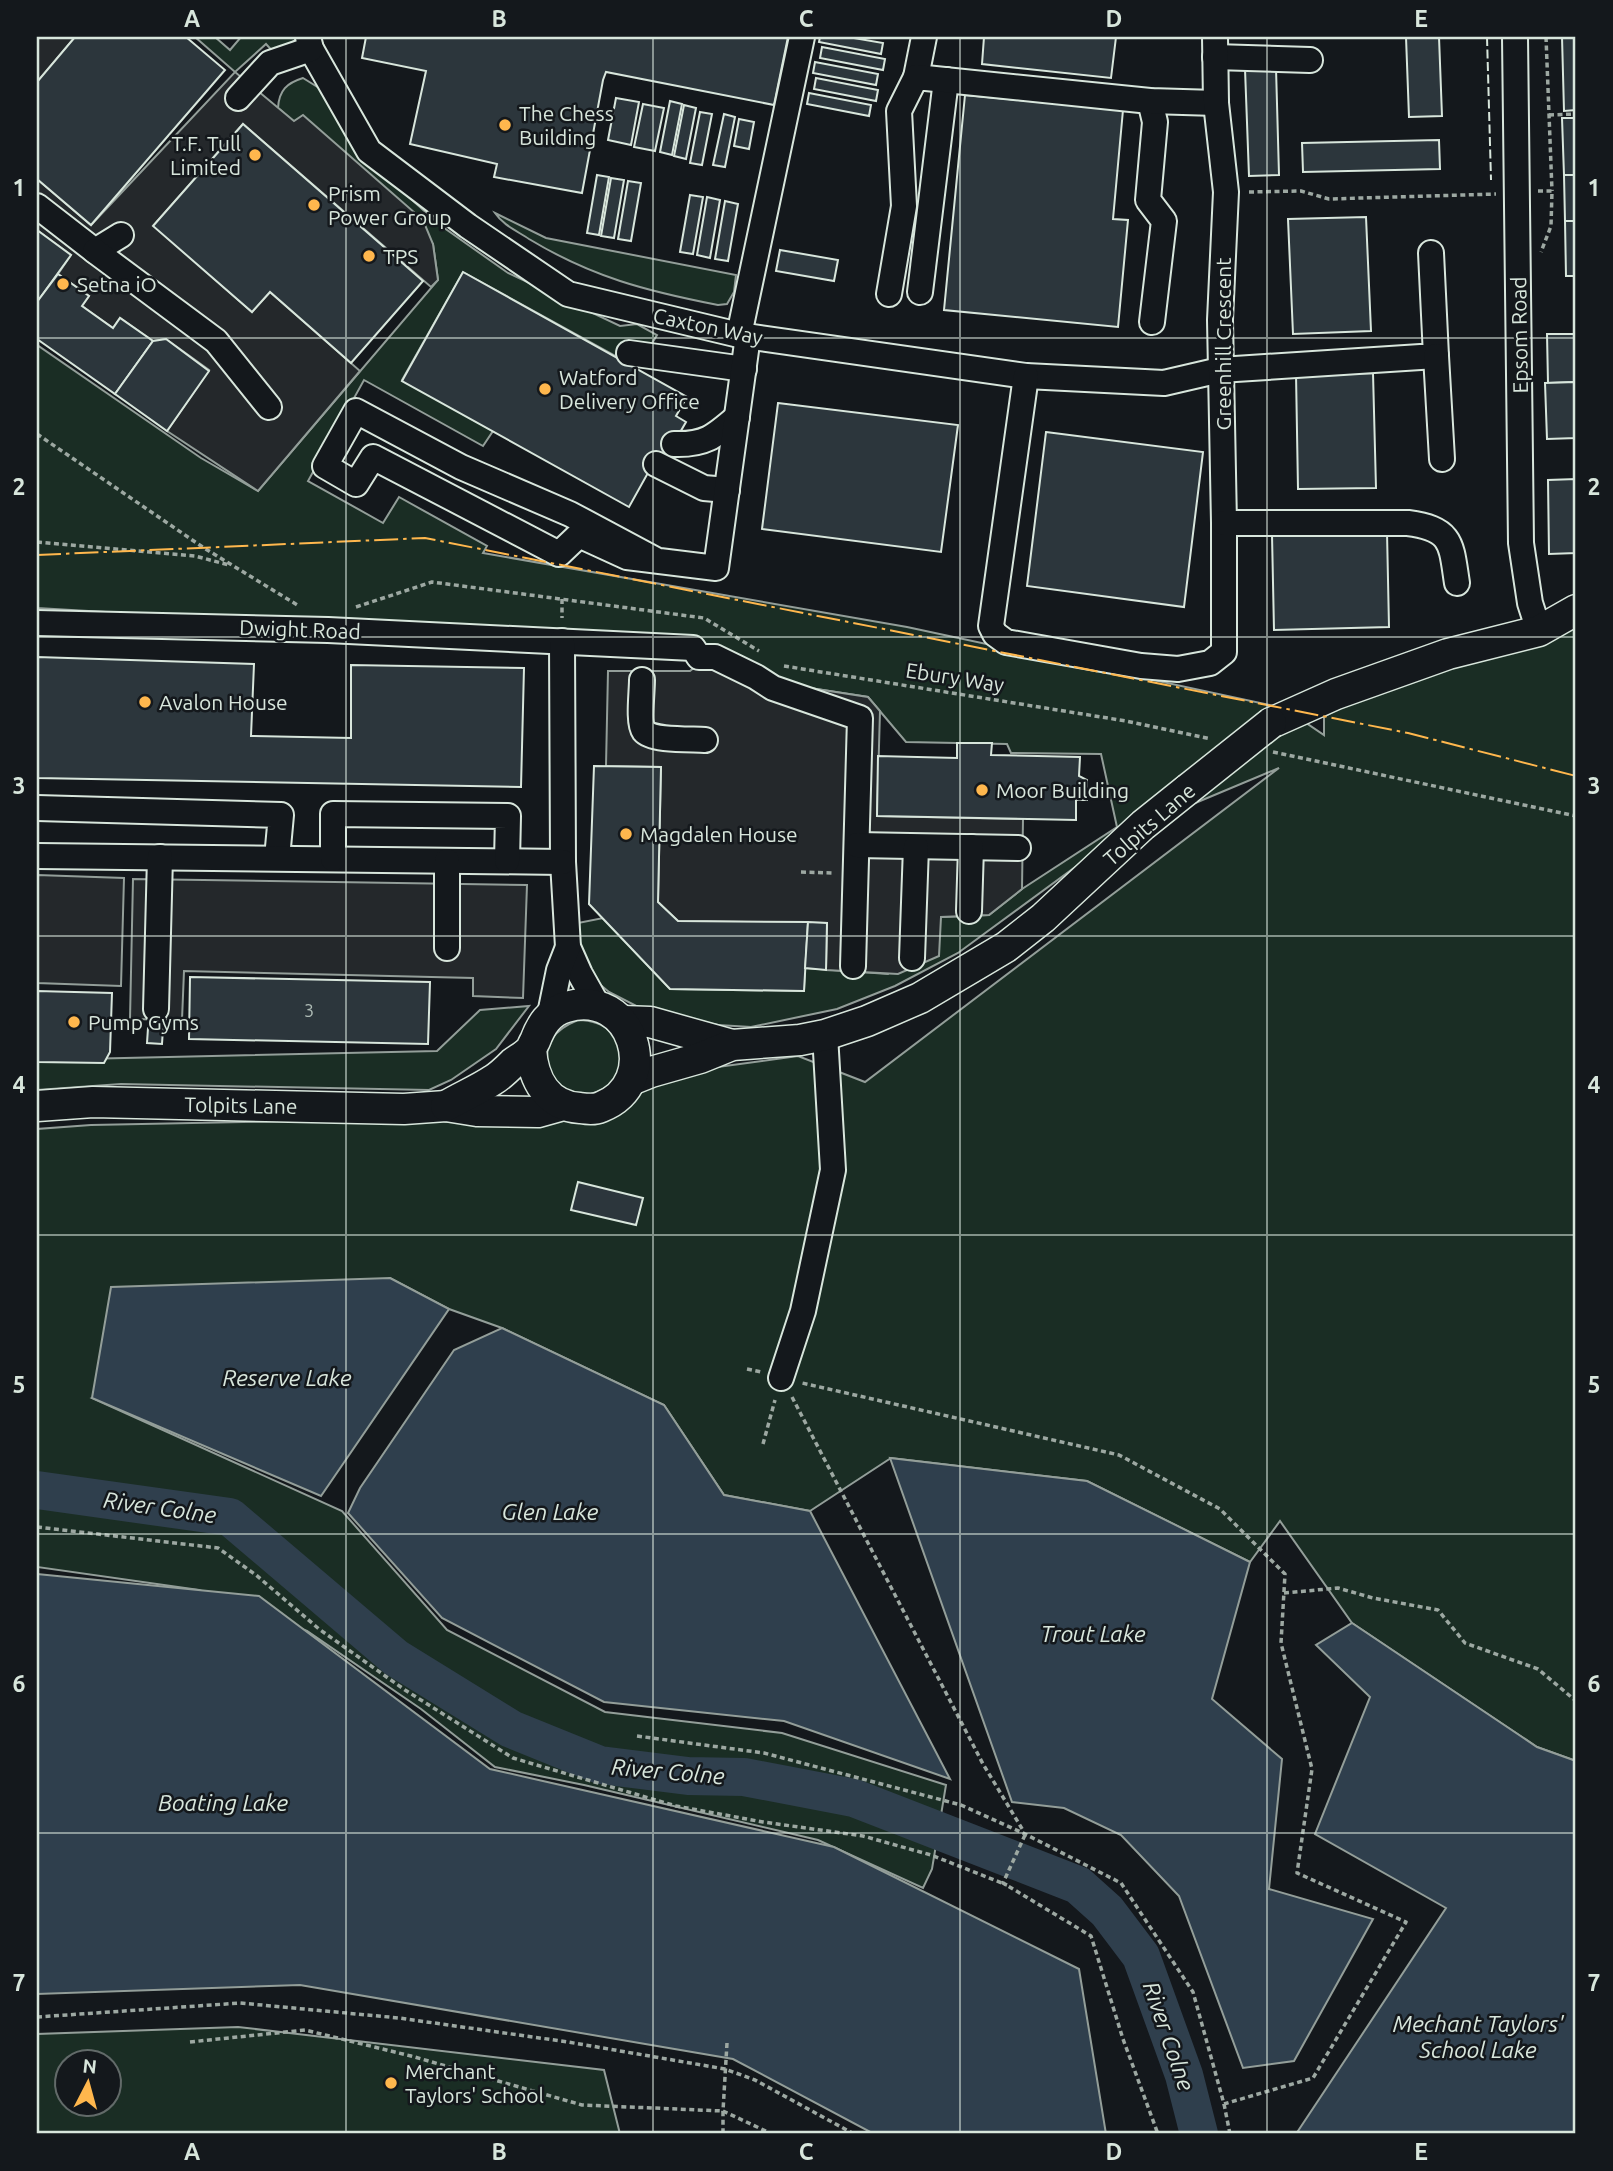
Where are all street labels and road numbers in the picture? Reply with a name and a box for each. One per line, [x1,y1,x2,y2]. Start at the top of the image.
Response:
street label: Greenhill Crescent [1211,258,1235,431]
street label: Epsom Road [1506,276,1532,394]
street label: Caxton Way [651,303,765,349]
street label: Dwight Road [239,615,361,643]
street label: Ebury Way [904,657,1006,697]
street label: Tolpits Lane [1098,778,1200,870]
street label: Tolpits Lane [184,1092,298,1118]

